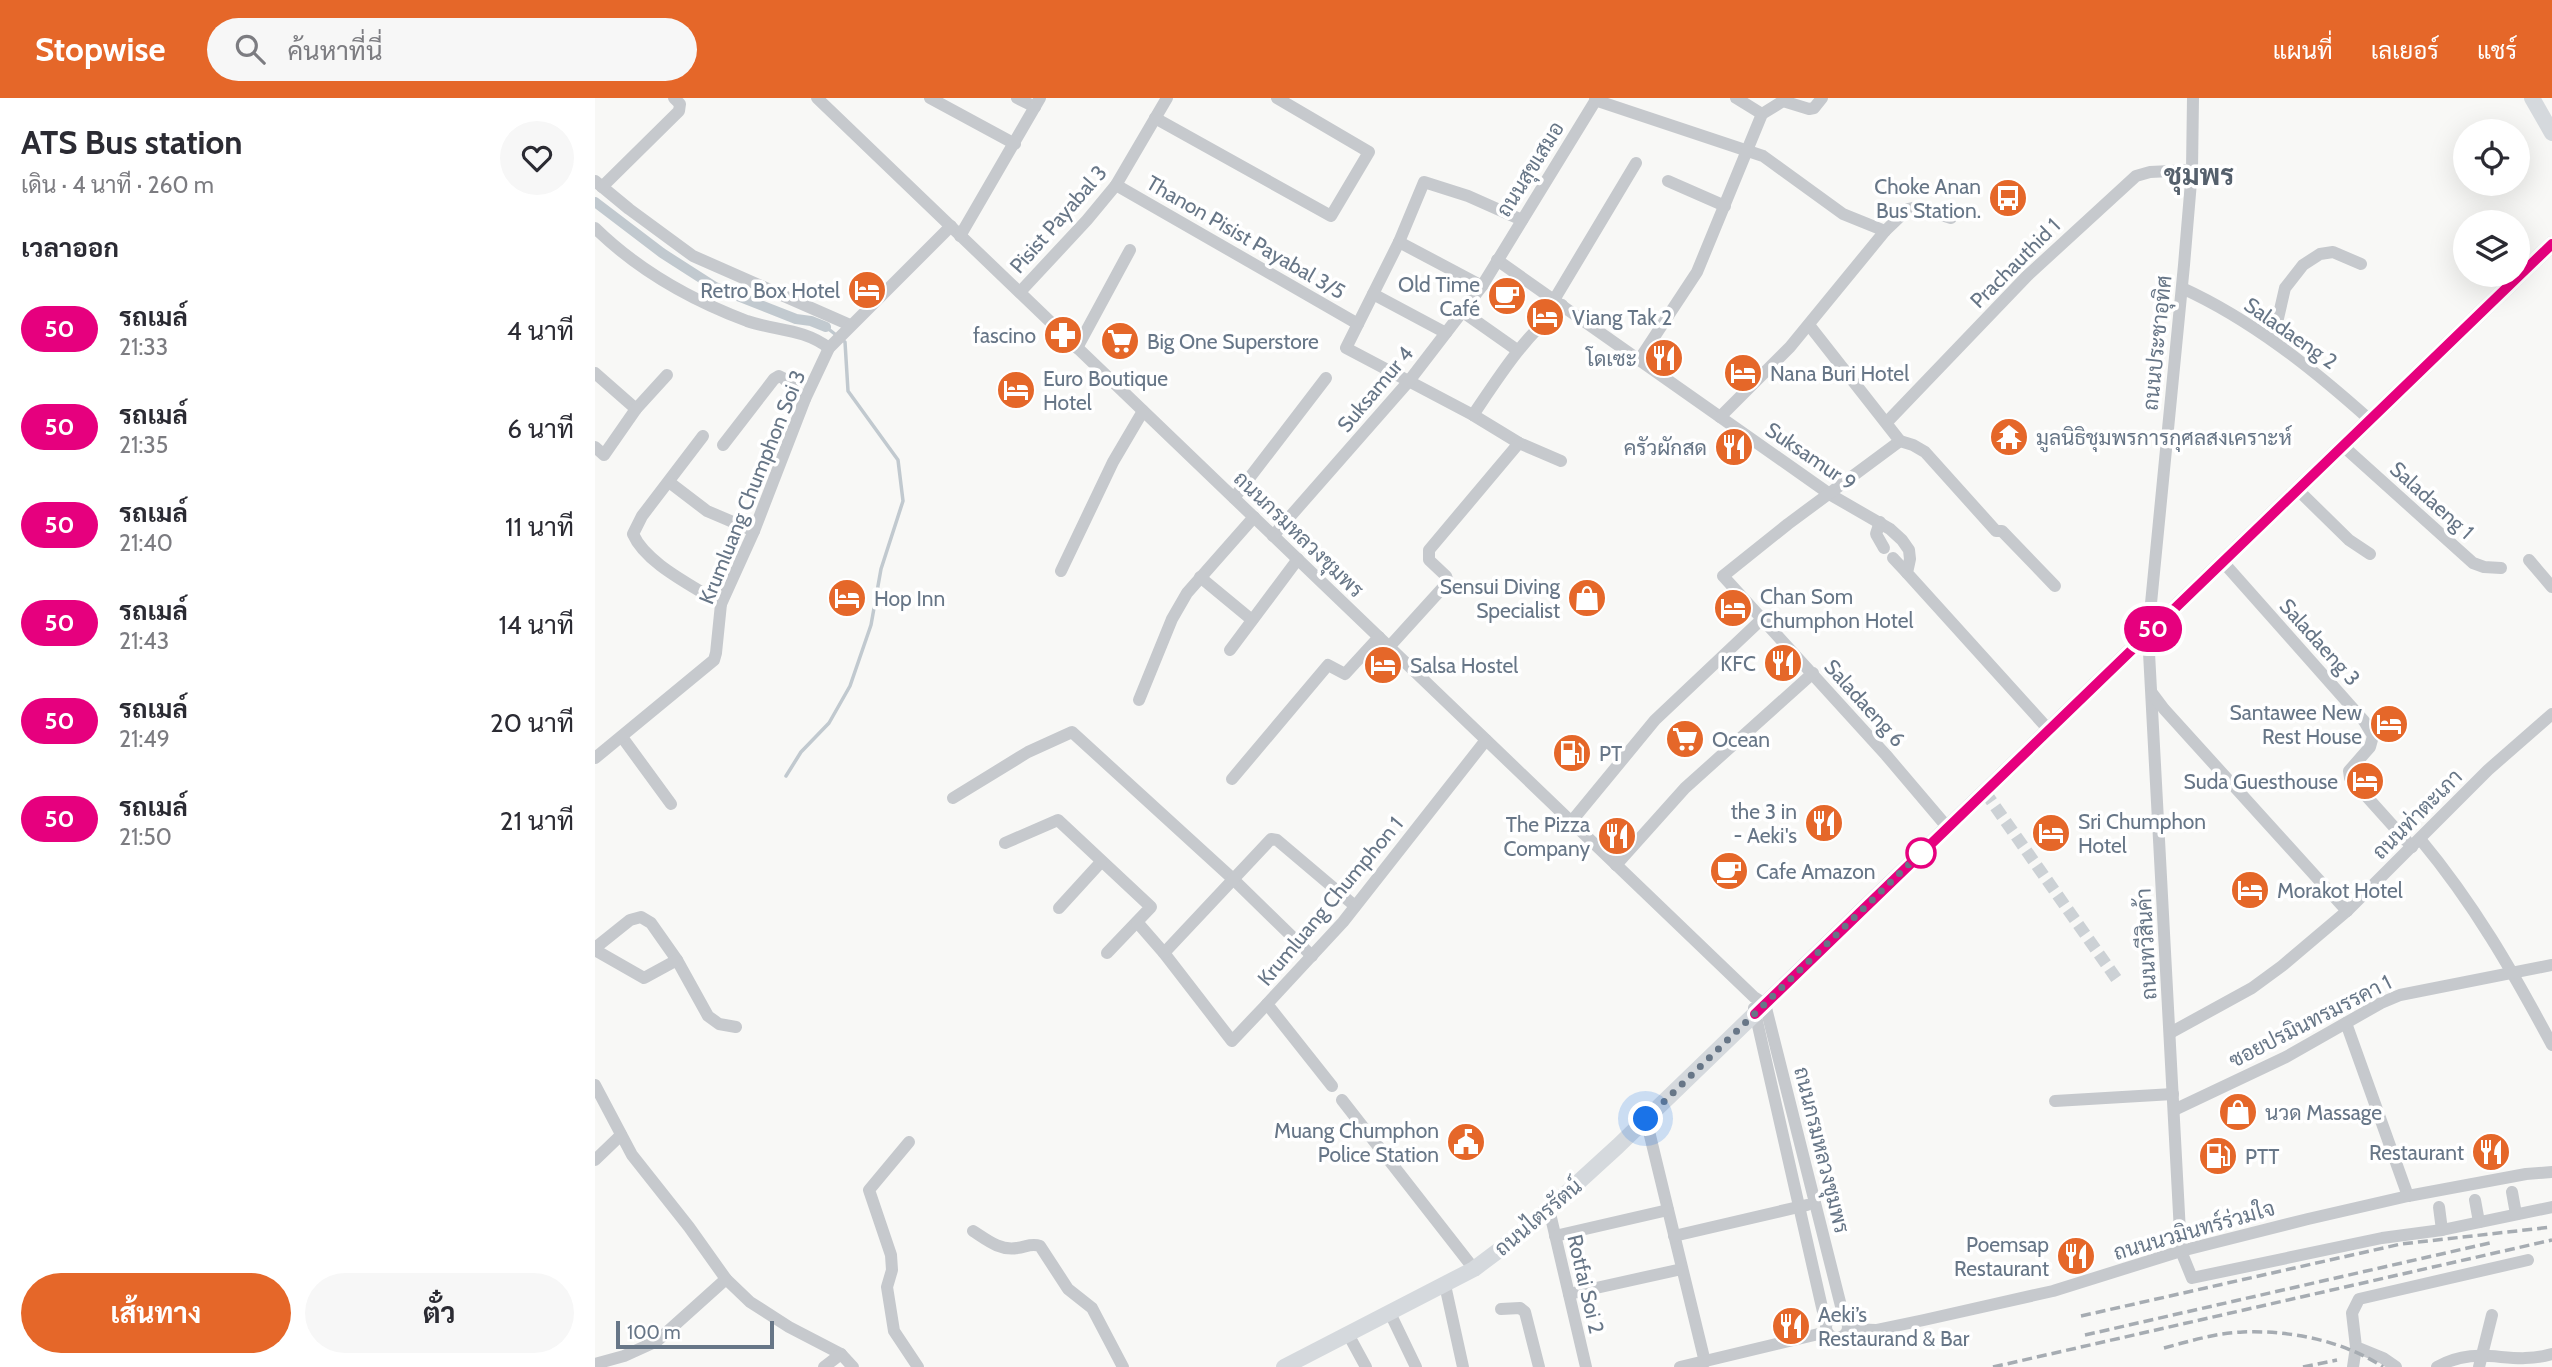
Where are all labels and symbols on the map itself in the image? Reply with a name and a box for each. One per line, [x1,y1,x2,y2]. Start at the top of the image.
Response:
street label: ถนนสุขเสมอ [1491,117,1571,222]
district label: ชุมพร [2164,158,2234,195]
street label: Pisist Payabal 3 [1004,160,1112,278]
street label: Thanon Pisist Payabal 3/5 [1142,170,1350,304]
place label: Choke Anan Bus Station. [1874,174,1981,223]
bus stop icon: Choke Anan Bus Station. [1987,177,2029,219]
street label: Prachauthid 1 [1965,213,2065,313]
hotel icon: Retro Box Hotel [846,269,888,311]
place label: Old Time Café [1398,272,1480,321]
street label: ถนนประชาอุทิศ [2137,274,2179,412]
cafe icon: Old Time Café [1486,275,1528,317]
place label: Retro Box Hotel [700,278,840,303]
street label: Saladaeng 2 [2240,292,2342,374]
hotel icon: Viang Tak 2 [1524,296,1566,338]
place label: Viang Tak 2 [1572,305,1672,330]
pharmacy icon: fascino [1042,314,1084,356]
supermarket icon: Big One Superstore [1099,320,1141,362]
place label: fascino [973,323,1036,348]
place label: Big One Superstore [1147,329,1319,354]
restaurant icon: โดเซะ [1643,337,1685,379]
street label: Suksamur 4 [1332,341,1418,437]
place label: โดเซะ [1585,346,1637,371]
hotel icon: Nana Buri Hotel [1722,352,1764,394]
place label: Nana Buri Hotel [1770,361,1909,386]
street label: Krumluang Chumphon Soi 3 [694,366,810,608]
place label: Euro Boutique Hotel [1043,366,1168,415]
hotel icon: Euro Boutique Hotel [995,369,1037,411]
temple icon: มูลนิธิชุมพรการกุศลสงเคราะห์ [1988,416,2030,458]
street label: Suksamur 9 [1761,417,1861,495]
place label: มูลนิธิชุมพรการกุศลสงเคราะห์ [2036,424,2292,453]
restaurant icon: ครัวผักสด [1713,426,1755,468]
place label: ครัวผักสด [1624,435,1707,460]
street label: Saladaeng 1 [2385,456,2479,544]
street label: ถนนกรมหลวงชุมพร [1227,466,1369,604]
place label: Sensui Diving Specialist [1440,574,1561,623]
hotel icon: Hop Inn [826,577,868,619]
shop icon: Sensui Diving Specialist [1566,577,1608,619]
place label: Chan Som Chumphon Hotel [1760,584,1914,633]
place label: Hop Inn [874,586,945,611]
hotel icon: Chan Som Chumphon Hotel [1712,587,1754,629]
street label: Saladaeng 3 [2275,593,2365,691]
line badge: 50 [2121,606,2185,652]
restaurant icon: KFC [1762,642,1804,684]
hotel icon: Salsa Hostel [1362,644,1404,686]
place label: KFC [1720,651,1756,676]
place label: Salsa Hostel [1410,653,1518,678]
street label: Saladaeng 6 [1819,654,1911,752]
place label: Santawee New Rest House [2229,700,2362,749]
hotel icon: Santawee New Rest House [2368,703,2410,745]
supermarket icon: Ocean [1664,718,1706,760]
place label: Ocean [1712,727,1770,752]
fuel station icon: PT [1551,732,1593,774]
place label: PT [1599,741,1622,766]
hotel icon: Suda Guesthouse [2344,760,2386,802]
street label: ถนนท่าตะเภา [2367,764,2467,864]
place label: Suda Guesthouse [2184,769,2338,794]
place label: the 3 in - Aeki's [1731,799,1797,848]
restaurant icon: the 3 in - Aeki's [1803,802,1845,844]
place label: Sri Chumphon Hotel [2078,809,2206,858]
street label: Krumluang Chumphon 1 [1252,812,1408,990]
place label: The Pizza Company [1504,812,1590,861]
hotel icon: Sri Chumphon Hotel [2030,812,2072,854]
restaurant icon: The Pizza Company [1596,815,1638,857]
unlabelled marker [1906,838,1936,868]
cafe icon: Cafe Amazon [1708,850,1750,892]
place label: Cafe Amazon [1756,859,1876,884]
hotel icon: Morakot Hotel [2229,869,2271,911]
place label: Morakot Hotel [2277,878,2403,903]
street label: ถนนทวีสินค้า [2131,887,2161,1001]
street label: ซอยปรมินทรมรรคา 1 [2225,969,2395,1073]
street label: ถนนกรมหลวงชุมพร [1787,1064,1855,1236]
shop icon: นวด Massage [2217,1091,2259,1133]
place label: นวด Massage [2265,1100,2382,1125]
your location [1628,1101,1663,1136]
place label: Muang Chumphon Police Station [1274,1118,1439,1167]
public building icon: Muang Chumphon Police Station [1445,1121,1487,1163]
restaurant icon: Restaurant [2470,1131,2512,1173]
fuel station icon: PTT [2197,1135,2239,1177]
place label: Restaurant [2369,1140,2464,1165]
place label: PTT [2245,1144,2279,1169]
street label: ถนนไตรรัตน์ [1489,1172,1587,1261]
street label: ถนนนวมินทร์ร่วมใจ [2110,1194,2278,1265]
street label: Rotfai Soi 2 [1562,1232,1610,1336]
place label: Poemsap Restaurant [1954,1232,2049,1281]
restaurant icon: Poemsap Restaurant [2055,1235,2097,1277]
place label: Aeki’s Restaurand & Bar [1818,1302,1970,1351]
restaurant icon: Aeki’s Restaurand & Bar [1770,1305,1812,1347]
scale bar [616,1318,773,1350]

